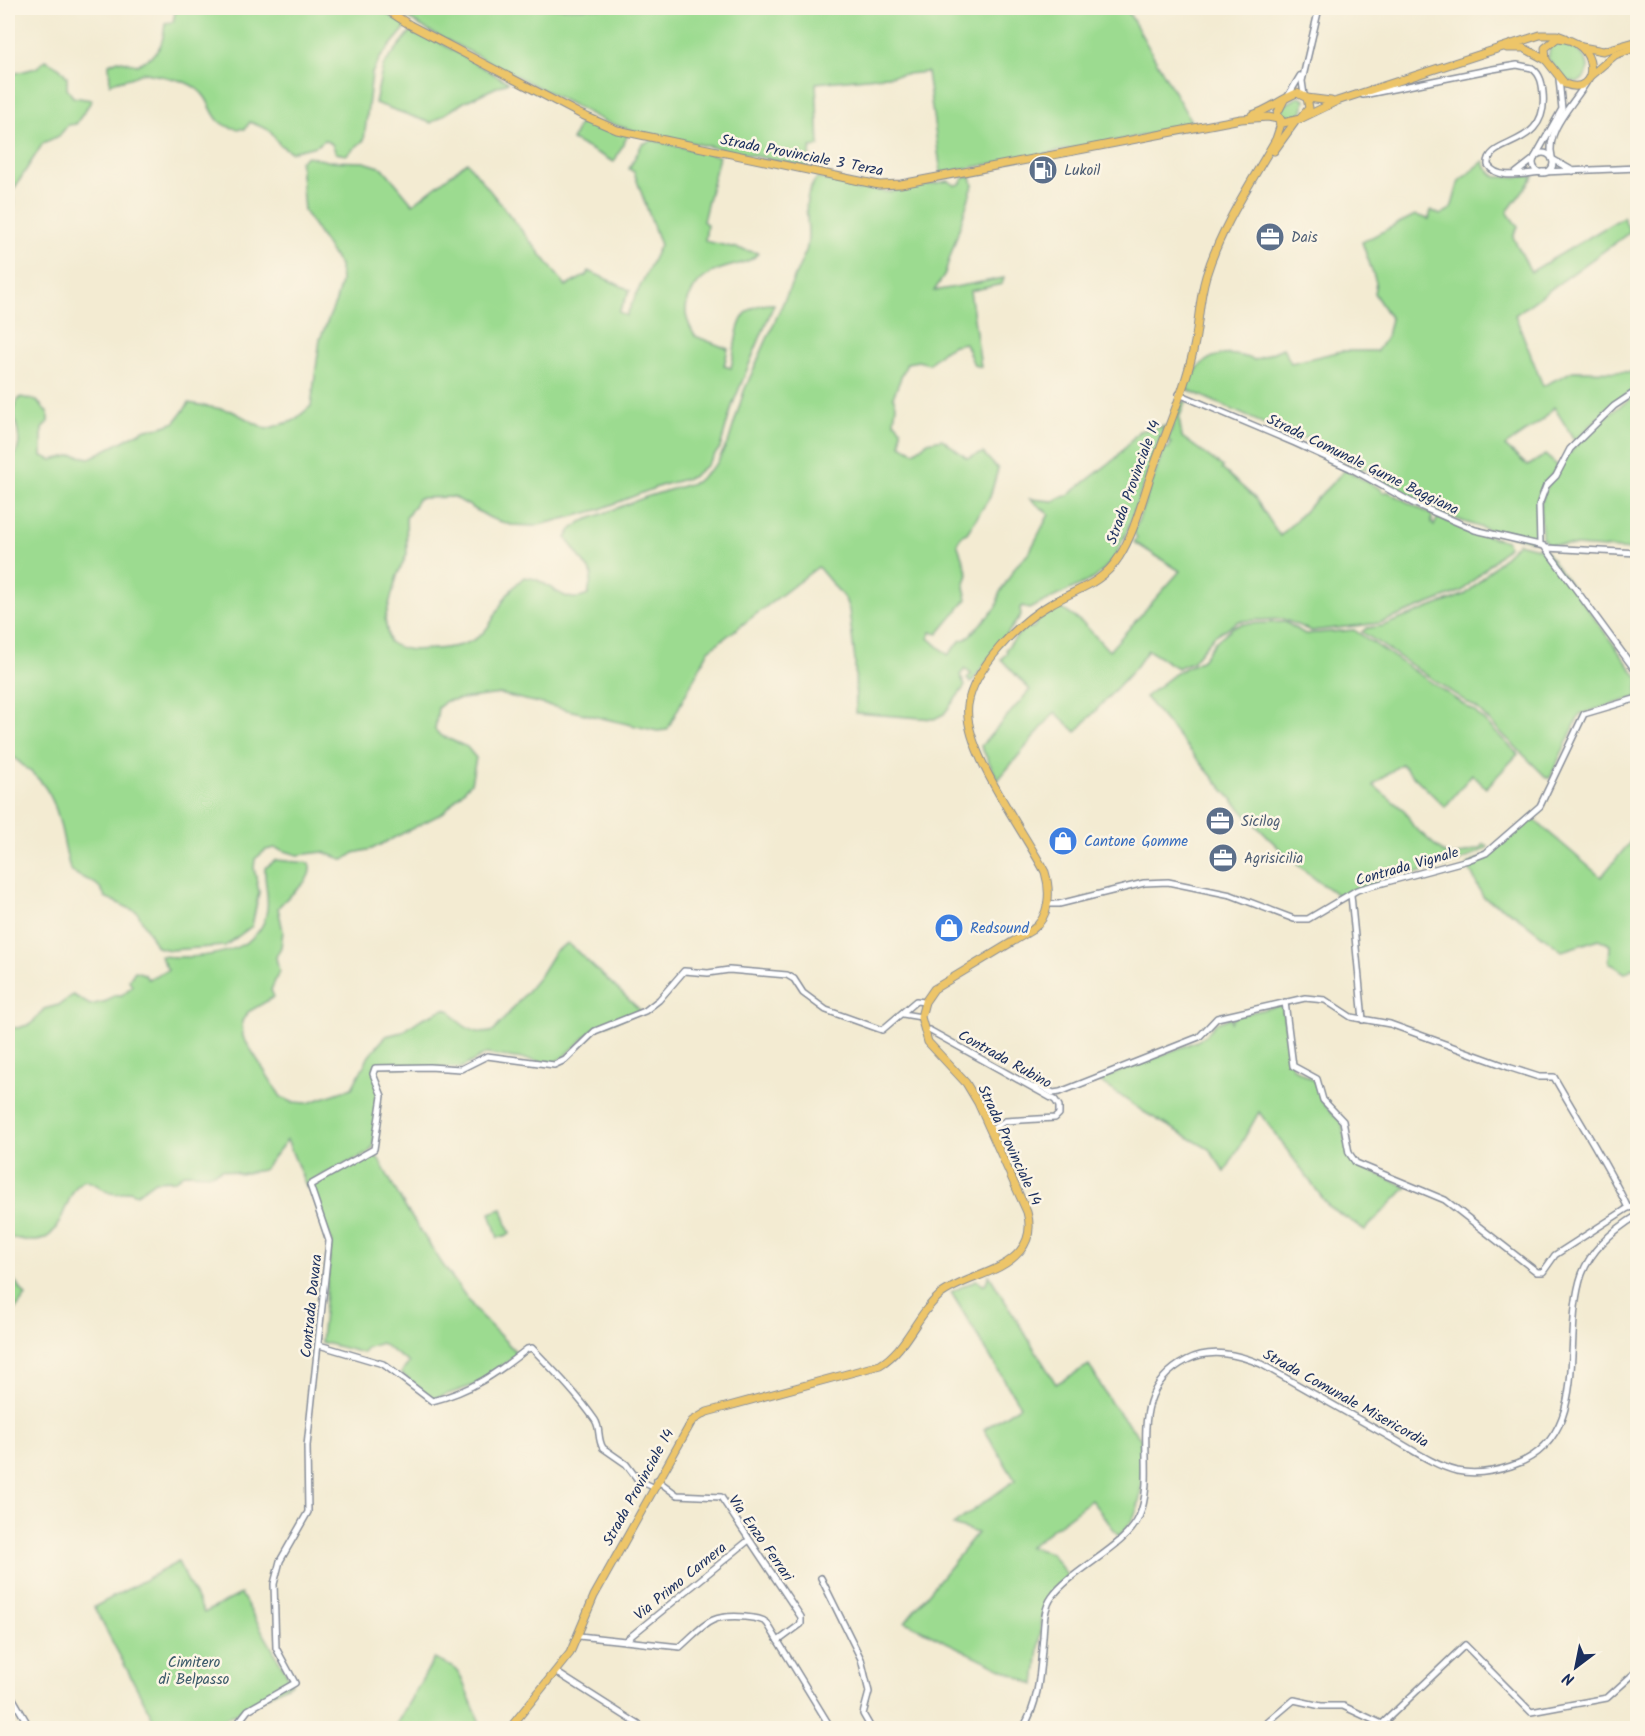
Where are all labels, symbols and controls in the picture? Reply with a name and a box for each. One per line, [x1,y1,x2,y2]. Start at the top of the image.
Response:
street label: Strada Provinciale 3 Terza [718,128,885,184]
fuel station icon: Lukoil [1027,154,1059,186]
place label: Lukoil [1064,159,1101,183]
office icon: Dais [1254,221,1286,253]
place label: Dais [1291,226,1318,250]
street label: Strada Comunale Gurne Baggiana [1262,408,1463,522]
street label: Strada Provinciale 14 [1100,417,1168,548]
office icon: Sicilog [1204,805,1236,837]
place label: Sicilog [1241,810,1280,834]
shop icon: Cantone Gomme [1047,825,1079,857]
place label: Cantone Gomme [1084,830,1188,854]
street label: Contrada Vignale [1353,841,1462,893]
office icon: Agrisicilia [1207,842,1239,874]
place label: Agrisicilia [1244,847,1303,871]
shop icon: Redsound [933,912,965,944]
place label: Redsound [970,917,1029,941]
street label: Contrada Rubino [953,1024,1056,1096]
street label: Strada Provinciale 14 [971,1081,1048,1210]
street label: Contrada Davara [295,1253,329,1359]
street label: Strada Comunale Misericordia [1258,1343,1433,1455]
street label: Strada Provinciale 14 [597,1424,681,1551]
street label: Via Enzo Ferrari [721,1490,800,1588]
street label: Via Primo Carnera [629,1537,732,1627]
north arrow [1546,1637,1606,1697]
park label: Cimitero di Belpasso [159,1651,230,1692]
text: N [1558,1665,1580,1692]

